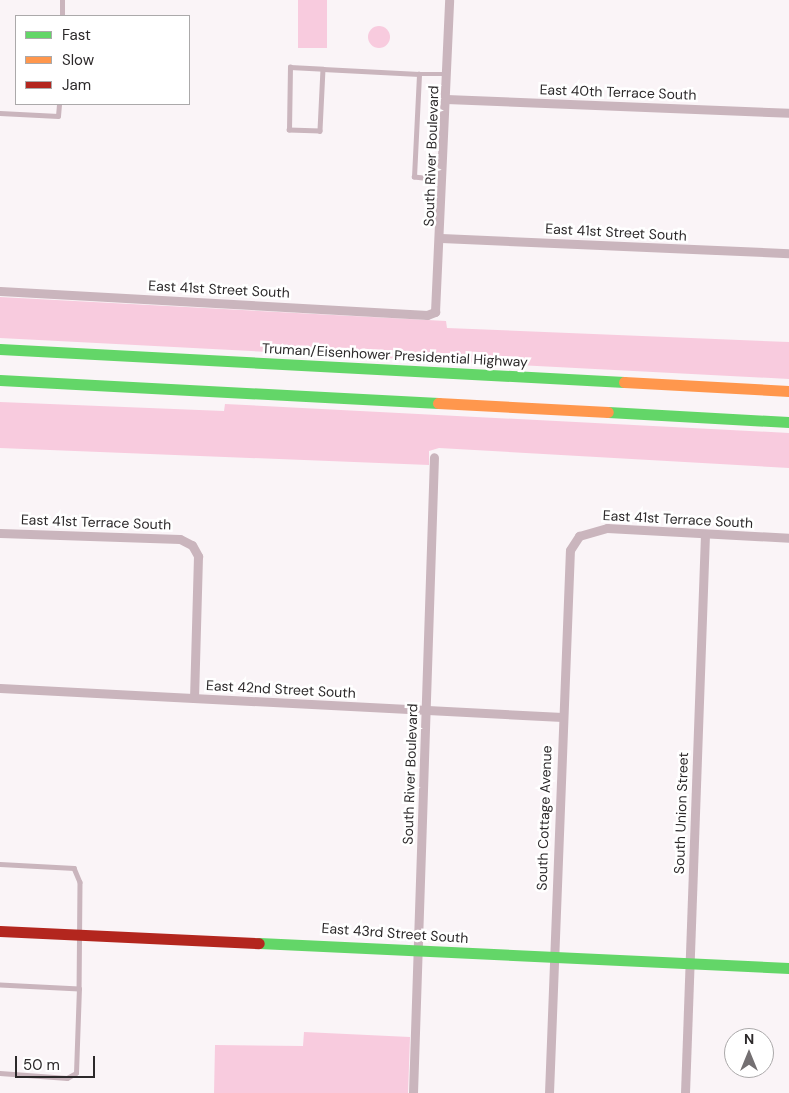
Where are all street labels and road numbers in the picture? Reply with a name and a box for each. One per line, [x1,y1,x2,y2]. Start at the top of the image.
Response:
street label: East 40th Terrace South [539,81,697,103]
street label: South River Boulevard [420,85,442,227]
street label: East 41st Street South [545,220,687,244]
street label: East 41st Street South [148,277,290,301]
street label: Truman/Eisenhower Presidential Highway [262,340,528,370]
street label: East 41st Terrace South [602,507,754,531]
street label: East 41st Terrace South [21,511,171,533]
street label: East 42nd Street South [206,677,356,701]
street label: South River Boulevard [399,703,421,845]
street label: South Cottage Avenue [533,745,555,891]
street label: South Union Street [670,752,692,874]
street label: East 43rd Street South [321,919,469,947]

